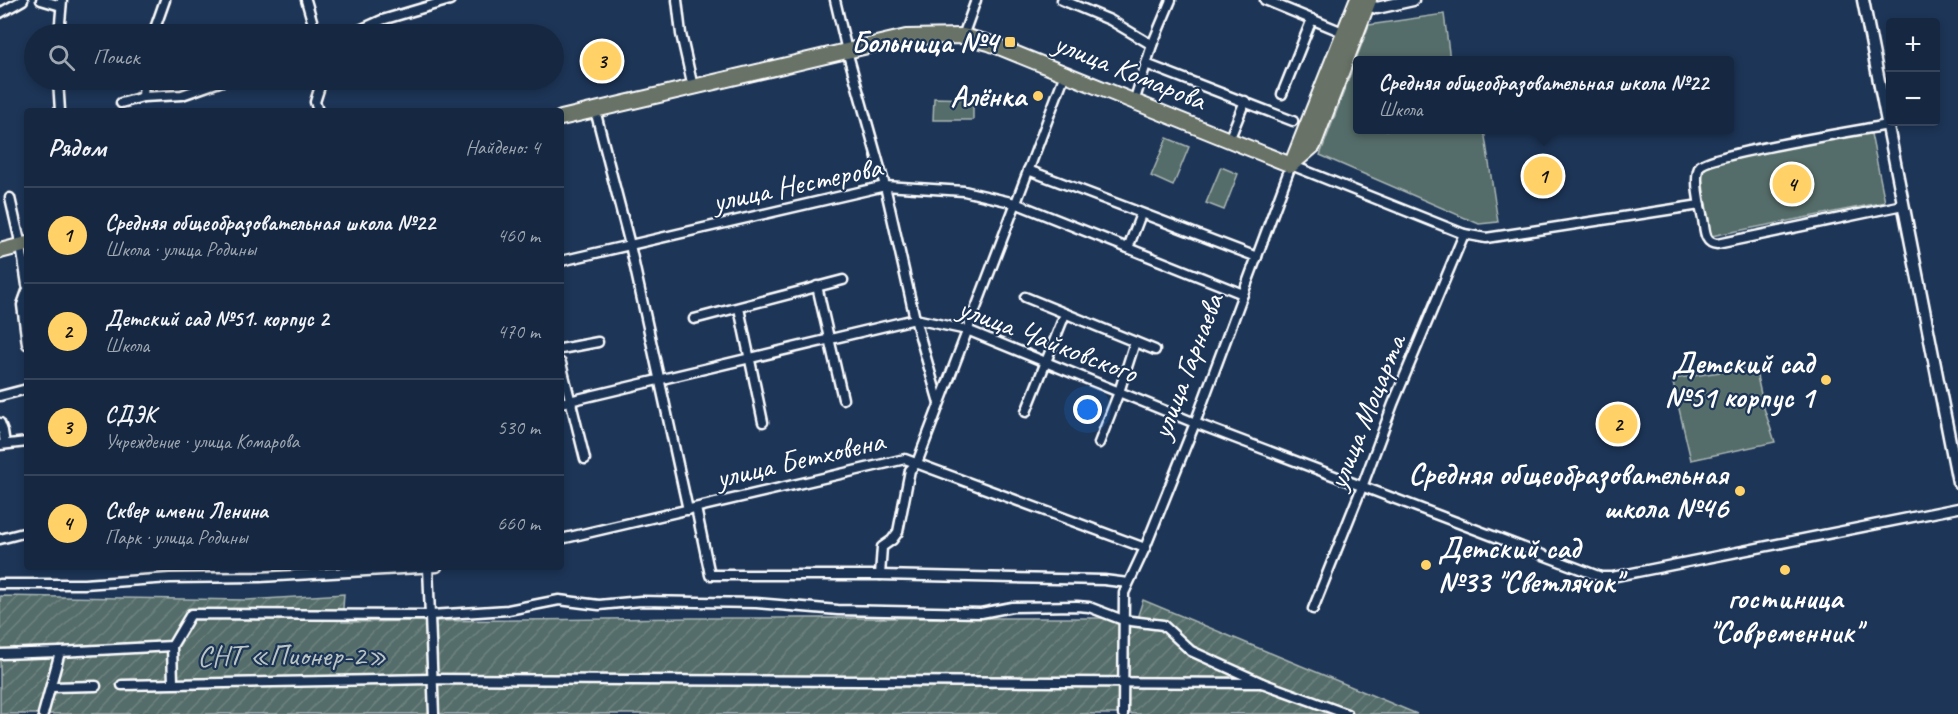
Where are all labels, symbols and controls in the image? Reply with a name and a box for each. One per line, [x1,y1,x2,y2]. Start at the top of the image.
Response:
map controls [1886,18,1940,126]
button: + [1886,18,1940,72]
place label: Больница №4 [851,23,1001,61]
street label: улица Комарова [1047,23,1213,119]
search box [24,24,564,90]
marker: Больница №4 [1003,35,1017,49]
pin: 3 [582,38,622,84]
icon: search [45,41,78,74]
text: Поиск [93,43,139,71]
popup [1353,56,1734,134]
text: Средняя общеобразовательная школа №22 [1378,69,1709,97]
button: − [1886,72,1940,126]
place label: Алёнка [951,77,1029,115]
marker: Алёнка [1031,89,1045,103]
text: Школа [1378,97,1423,122]
text: Рядом [48,131,106,164]
text: Найдено: 4 [465,135,540,160]
street label: улица Нестерова [707,147,887,221]
pin: 1 [1524,154,1562,198]
pin: 4 [1772,162,1812,207]
text: Средняя общеобразовательная школа №22 [105,209,435,237]
text: 1 [63,223,72,248]
text: 460 m [497,223,540,248]
text: Школа · улица Родины [105,237,256,262]
street label: улица Гарнаева [1141,286,1233,446]
street label: улица Чайковского [951,288,1144,392]
text: Детский сад №51. корпус 2 [105,305,329,333]
text: 2 [63,319,72,344]
text: 470 m [497,319,540,344]
street label: улица Моцарта [1317,327,1415,497]
text: Школа [105,333,149,358]
place label: Детский сад №51 корпус 1 [1664,344,1817,417]
marker: Детский сад №51 корпус 1 [1819,373,1833,387]
your location [1073,395,1102,424]
text: СДЭК [105,401,155,429]
pin: 2 [1598,402,1638,446]
text: 3 [63,415,72,440]
text: 530 m [497,415,540,440]
street label: улица Бетховена [710,421,890,497]
text: Учреждение · улица Комарова [105,429,299,454]
place label: Средняя общеобразовательная школа №46 [1409,455,1730,527]
marker: Средняя общеобразовательная школа №46 [1733,484,1747,498]
text: Сквер имени Ленина [105,497,268,525]
text: 4 [63,511,72,536]
text: 660 m [497,511,540,536]
text: Парк · улица Родины [105,525,247,550]
place label: Детский сад №33 "Светлячок" [1438,529,1628,601]
marker: Детский сад №33 "Светлячок" [1419,558,1433,572]
marker: гостиница "Современник" [1778,563,1792,577]
place label: гостиница "Современник" [1709,579,1868,651]
park label: СНТ «Пионер-2» [197,636,387,674]

